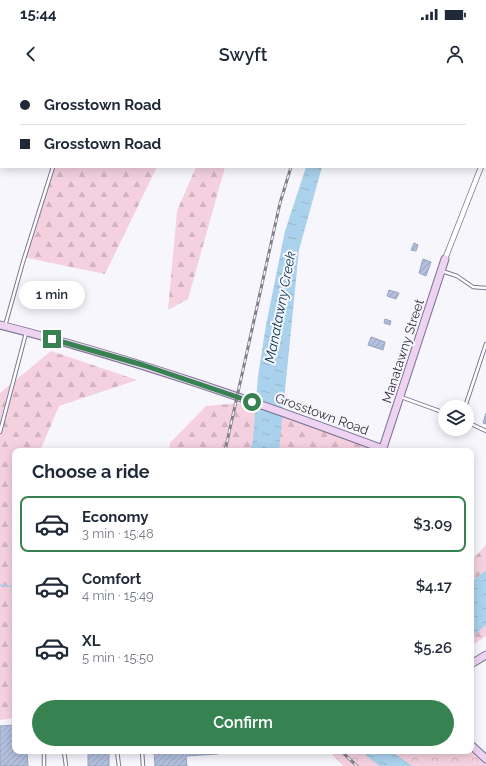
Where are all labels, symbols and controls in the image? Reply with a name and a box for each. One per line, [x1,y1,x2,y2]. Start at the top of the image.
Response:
text: 15:44 [20,5,57,23]
icon: back [20,43,42,65]
icon: person [444,43,466,65]
text: Swyft [219,44,267,65]
text: Grosstown Road [44,96,161,114]
text: Grosstown Road [44,135,161,153]
water label: Manatawny Creek [261,249,299,364]
callout: 1 min [19,281,85,309]
text: 1 min [36,287,68,302]
street label: Manatawny Street [379,297,427,405]
route end [43,330,61,348]
street label: Grosstown Road [273,390,371,438]
route start [243,393,261,411]
map controls [438,400,474,436]
button: layers [438,400,474,436]
text: Choose a ride [32,461,150,482]
icon: car [34,506,70,542]
text: Economy [82,508,149,526]
text: $3.09 [413,515,452,533]
text: 3 min · 15:48 [82,526,154,541]
icon: car [34,568,70,604]
text: Comfort [82,570,141,588]
text: $4.17 [416,577,452,595]
text: 4 min · 15:49 [82,588,154,603]
icon: car [34,630,70,666]
text: XL [82,632,100,650]
text: $5.26 [414,639,452,657]
text: 5 min · 15:50 [82,650,154,665]
button: Confirm [32,700,454,746]

